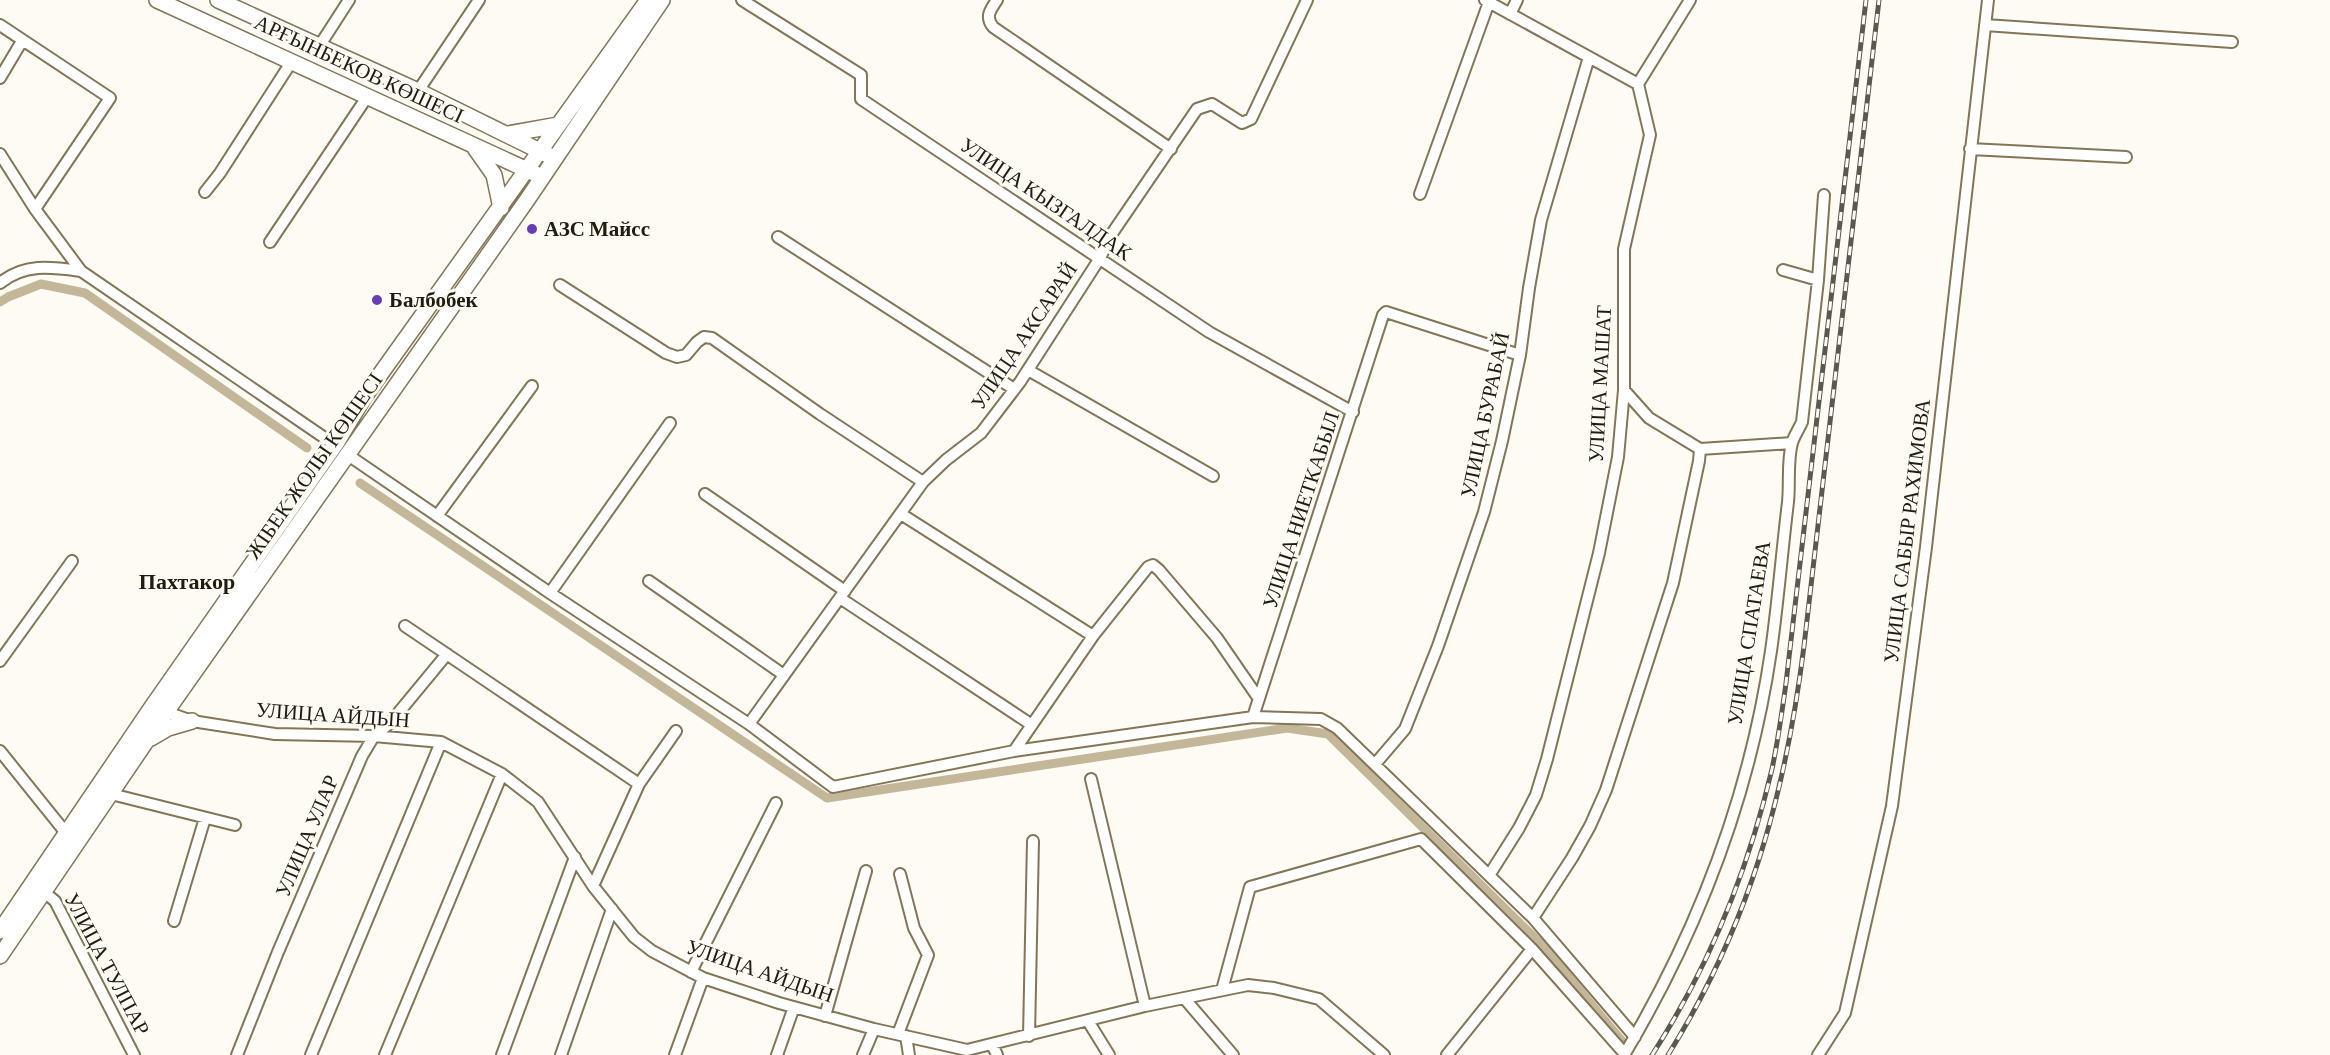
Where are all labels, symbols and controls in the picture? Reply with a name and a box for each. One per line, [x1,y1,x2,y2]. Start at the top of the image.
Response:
street label: АРҒЫНБЕКОВ КӨШЕСІ [251,10,467,128]
street label: УЛИЦА КЫЗГАЛДАК [956,133,1137,266]
place label: АЗС Майсс [544,217,650,241]
marker: АЗС Майсс [525,222,539,236]
street label: УЛИЦА АКСАРАЙ [966,258,1082,414]
place label: Балбобек [389,288,479,312]
marker: Балбобек [370,293,384,307]
street label: УЛИЦА МАШАТ [1584,305,1616,463]
street label: УЛИЦА БУРАБАЙ [1456,330,1514,500]
street label: ЖІБЕК ЖОЛЫ КӨШЕСІ [241,368,387,564]
street label: УЛИЦА САБЫР РАХИМОВА [1879,396,1935,665]
street label: УЛИЦА НИЕТКАБЫЛ [1258,408,1344,612]
street label: УЛИЦА СПАТАЕВА [1723,538,1776,727]
district label: Пахтакор [139,569,235,594]
street label: УЛИЦА АЙДЫН [255,698,411,732]
street label: УЛИЦА УЛАР [271,772,343,900]
street label: УЛИЦА ТУЛПАР [59,889,155,1039]
street label: УЛИЦА АЙДЫН [683,935,837,1007]

